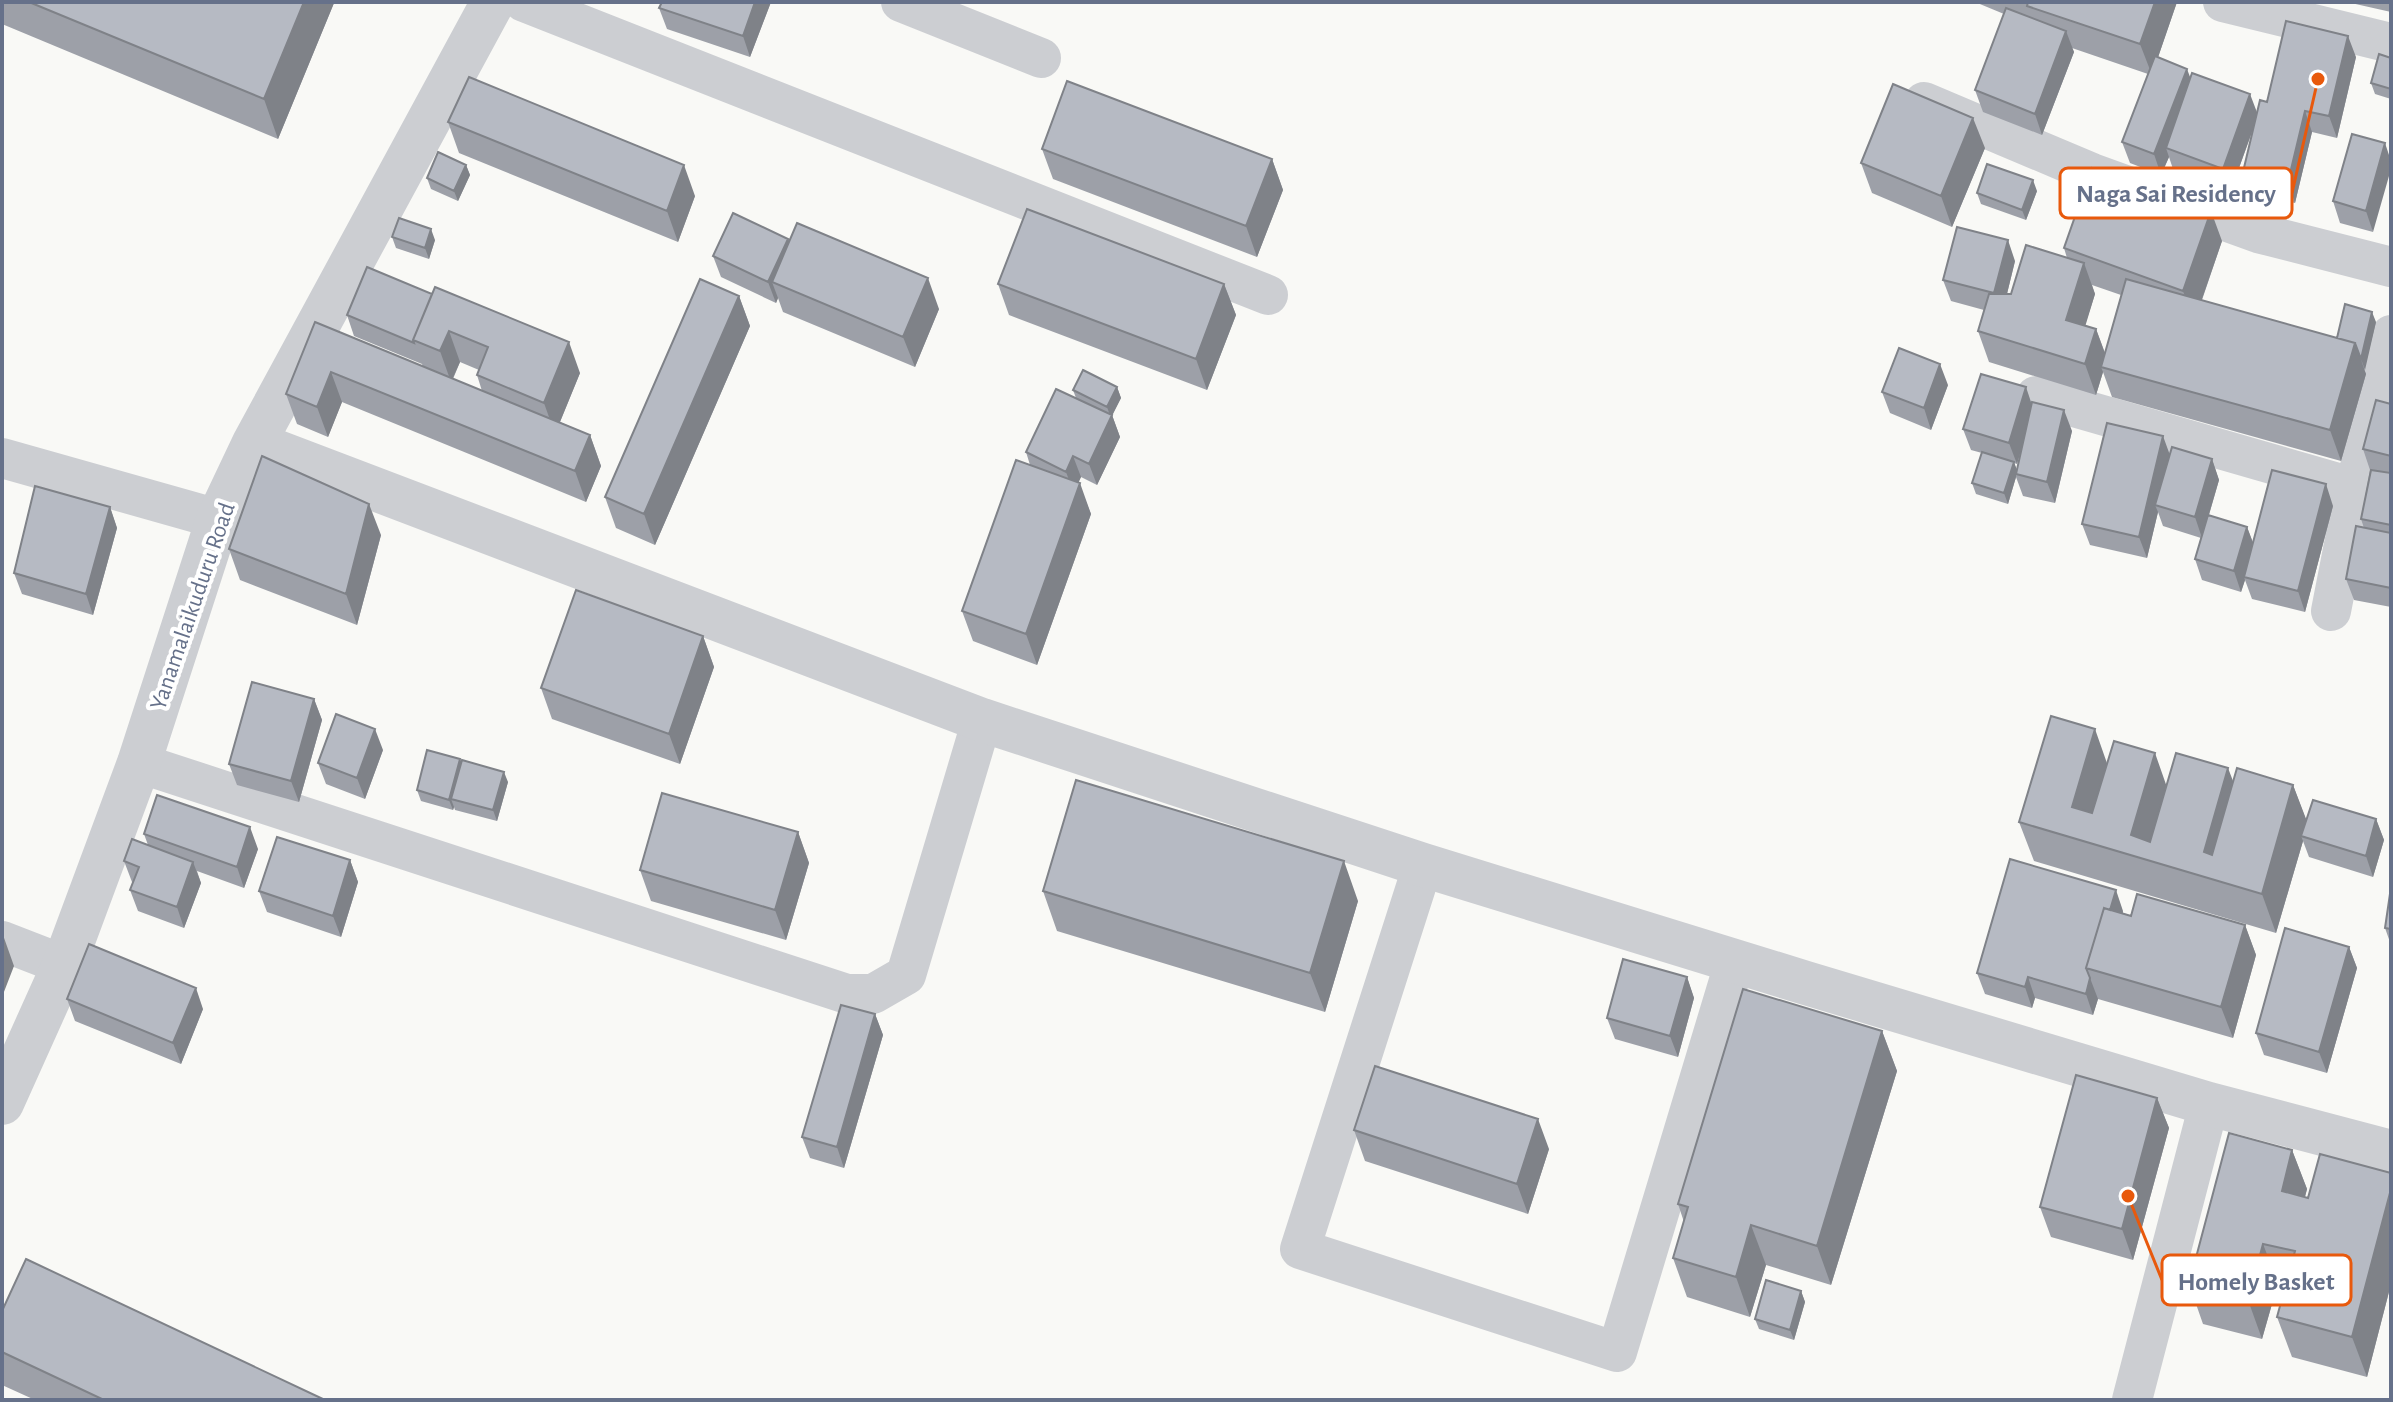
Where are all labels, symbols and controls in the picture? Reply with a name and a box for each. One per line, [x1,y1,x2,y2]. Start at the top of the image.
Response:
callout: Naga Sai Residency [2060,168,2292,218]
text: Naga Sai Residency [2076,181,2276,207]
street label: Yanamalaikuduru Road [146,500,240,713]
callout: Homely Basket [2162,1255,2351,1305]
text: Homely Basket [2178,1269,2335,1295]

